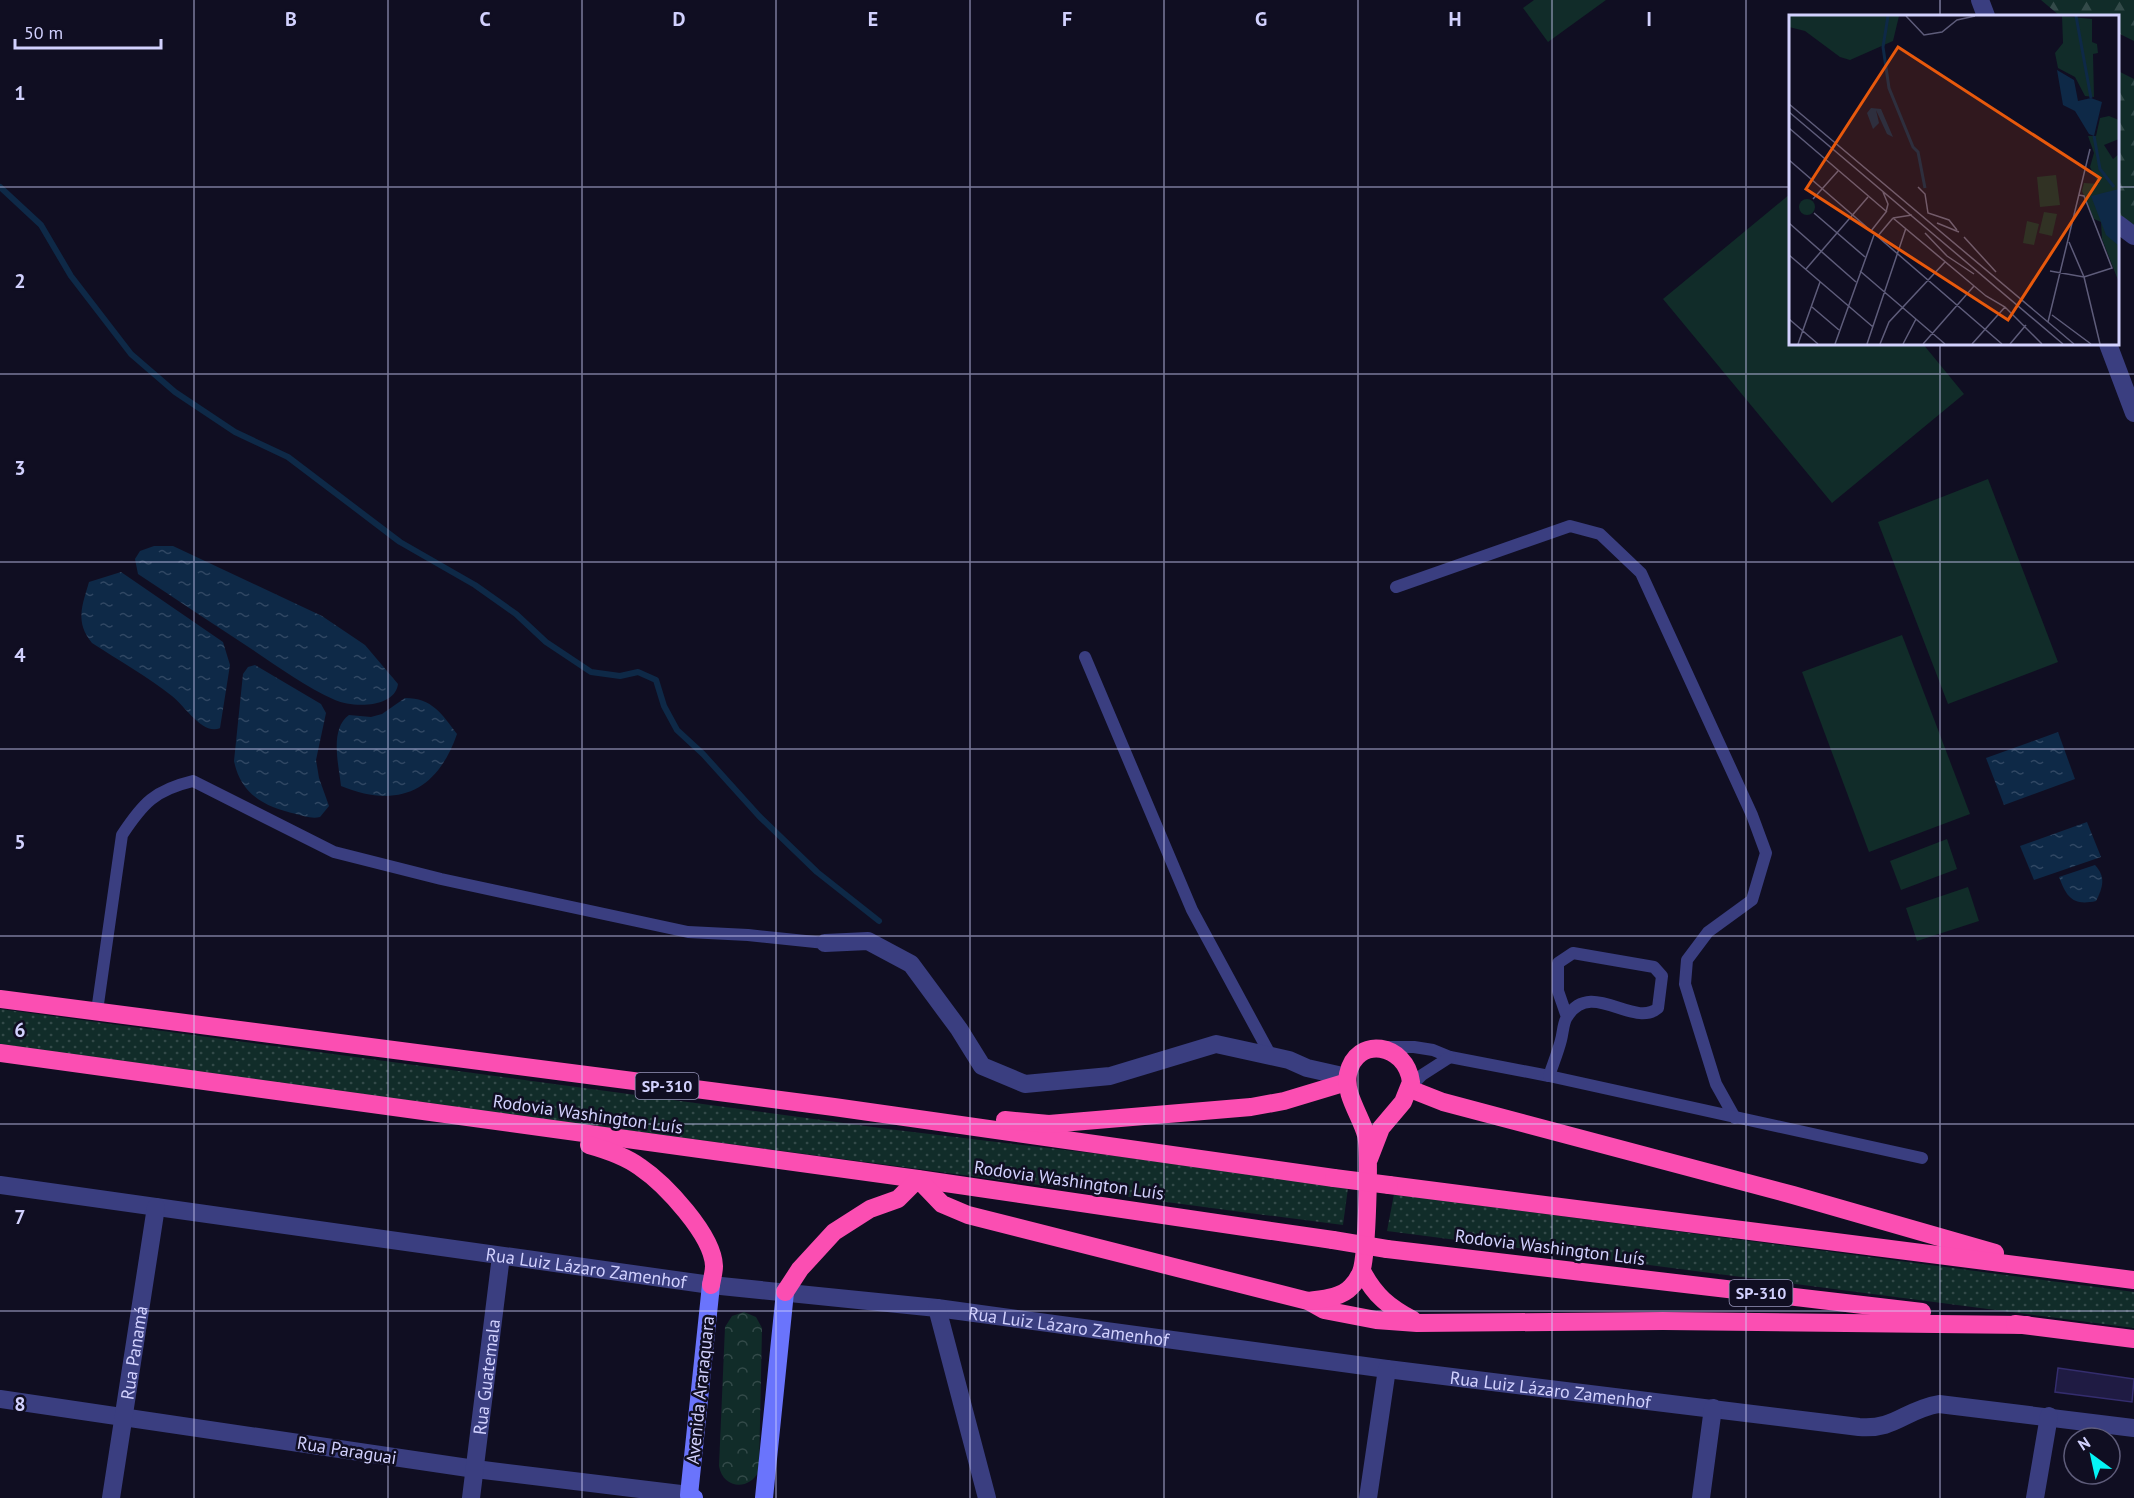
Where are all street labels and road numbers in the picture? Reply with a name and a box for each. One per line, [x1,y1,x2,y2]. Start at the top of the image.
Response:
road number: SP-310 [636,1073,698,1099]
street label: Rodovia Washington Luís [492,1089,684,1139]
street label: Rodovia Washington Luís [973,1155,1165,1205]
street label: Rodovia Washington Luís [1454,1224,1646,1270]
street label: Rua Luiz Lázaro Zamenhof [484,1242,689,1293]
road number: SP-310 [1730,1280,1792,1306]
street label: Rua Luiz Lázaro Zamenhof [967,1301,1172,1351]
street label: Rua Panamá [115,1304,152,1401]
street label: Avenida Araraquara [681,1315,719,1465]
street label: Rua Guatemala [467,1318,505,1436]
street label: Rua Luiz Lázaro Zamenhof [1449,1365,1654,1413]
street label: Rua Paraguai [296,1431,398,1469]

